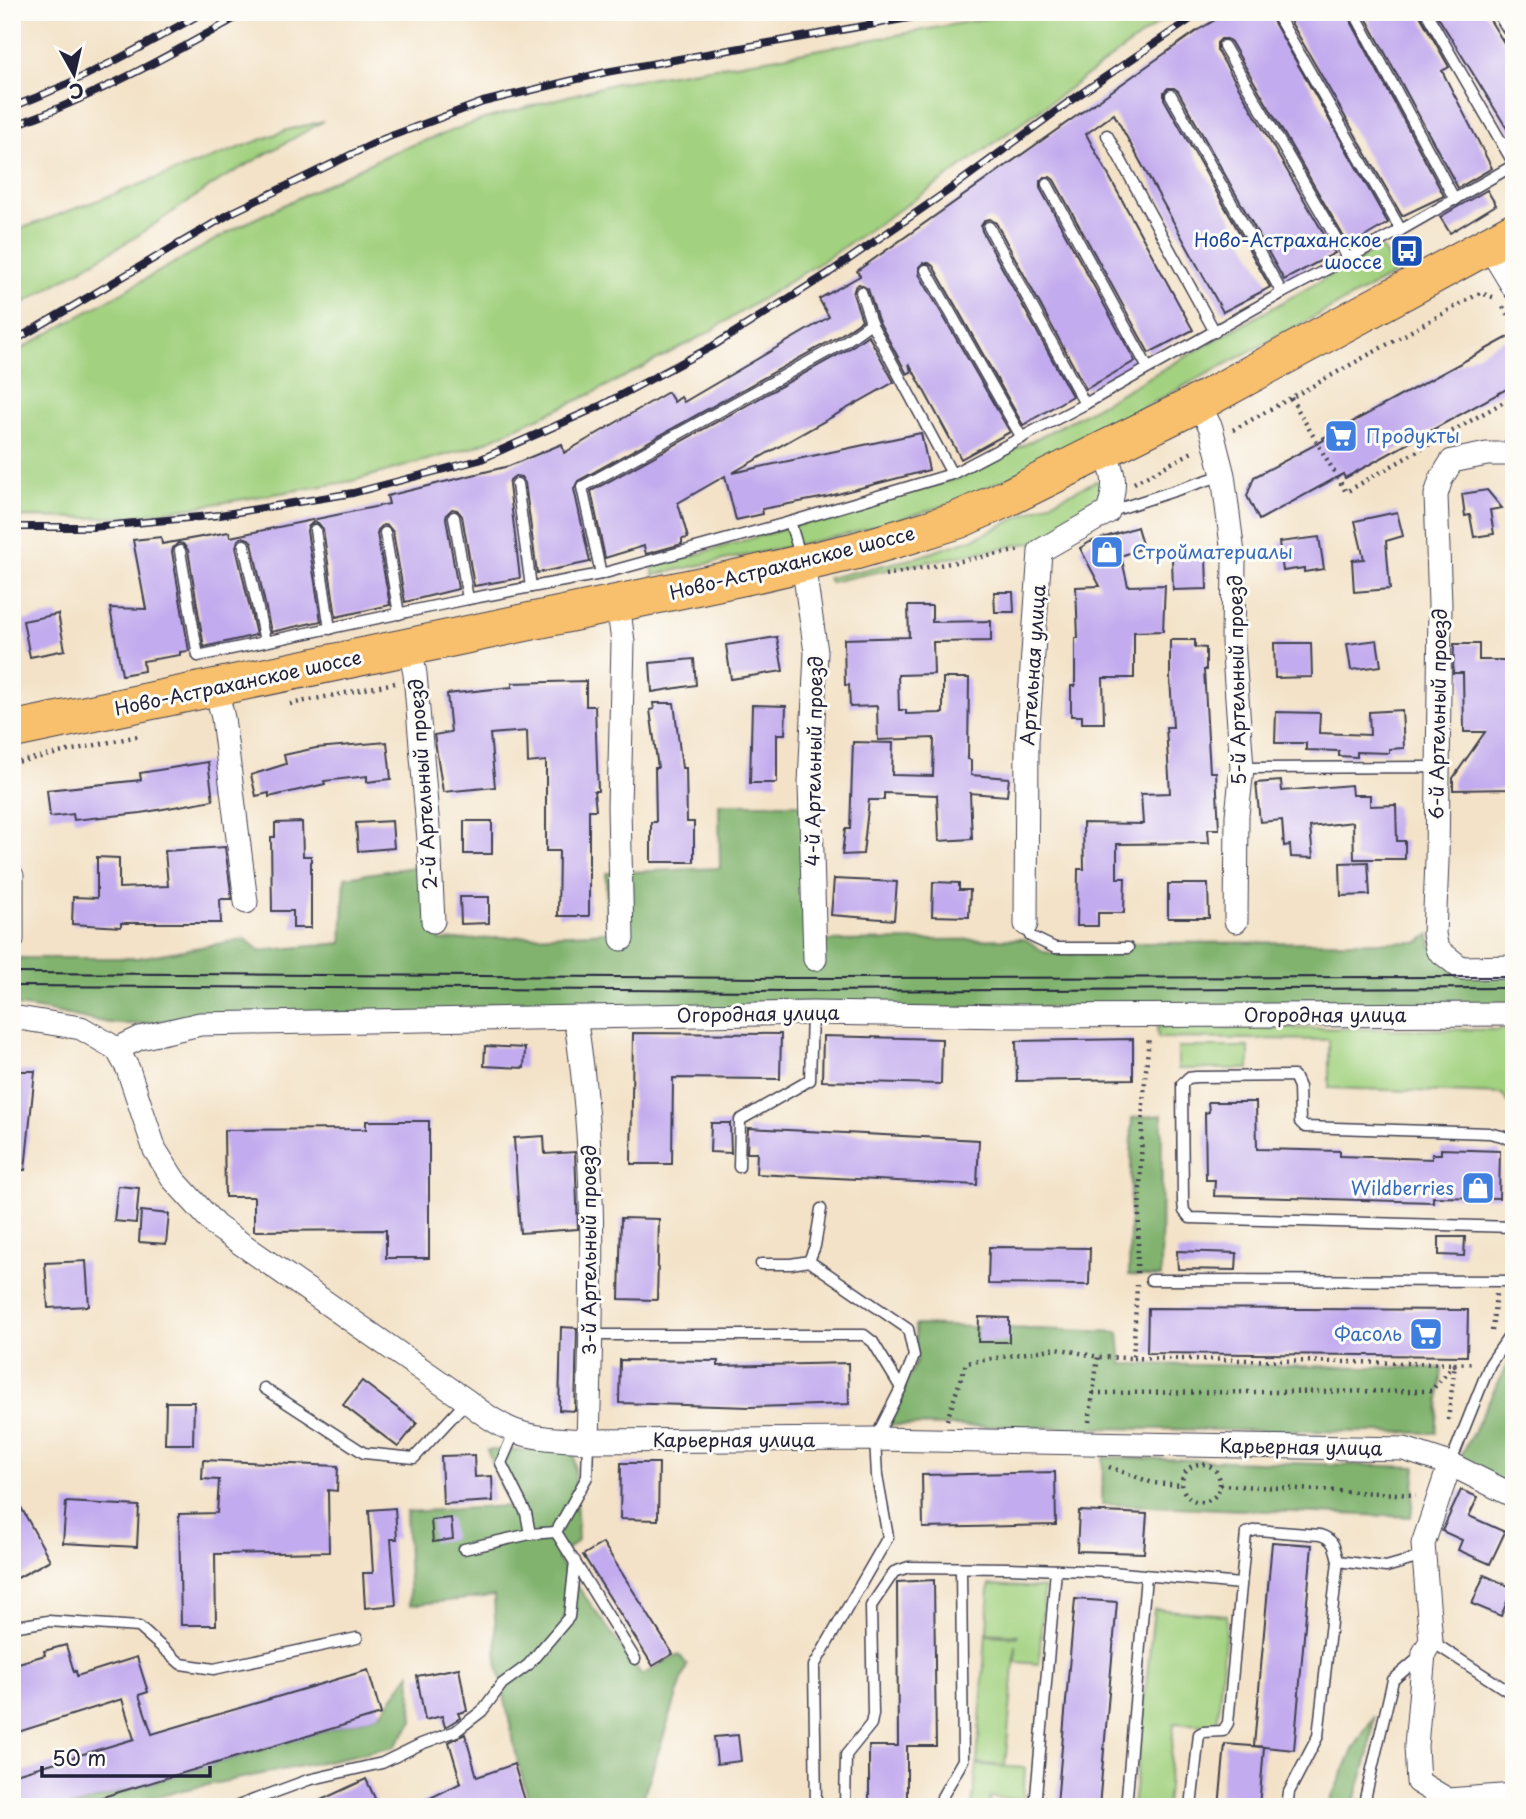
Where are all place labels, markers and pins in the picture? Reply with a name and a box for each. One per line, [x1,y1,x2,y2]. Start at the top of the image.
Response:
place label: Ново-Астраханское шоссе [1194,225,1382,275]
bus stop icon: Ново-Астраханское шоссе [1388,232,1426,270]
supermarket icon: Продукты [1322,417,1360,455]
place label: Продукты [1366,421,1460,449]
shop icon: Стройматериалы [1088,533,1126,571]
place label: Стройматериалы [1132,537,1293,565]
shop icon: Wildberries [1459,1169,1497,1207]
place label: Wildberries [1351,1173,1454,1201]
supermarket icon: Фасоль [1407,1315,1445,1353]
place label: Фасоль [1334,1319,1402,1347]

